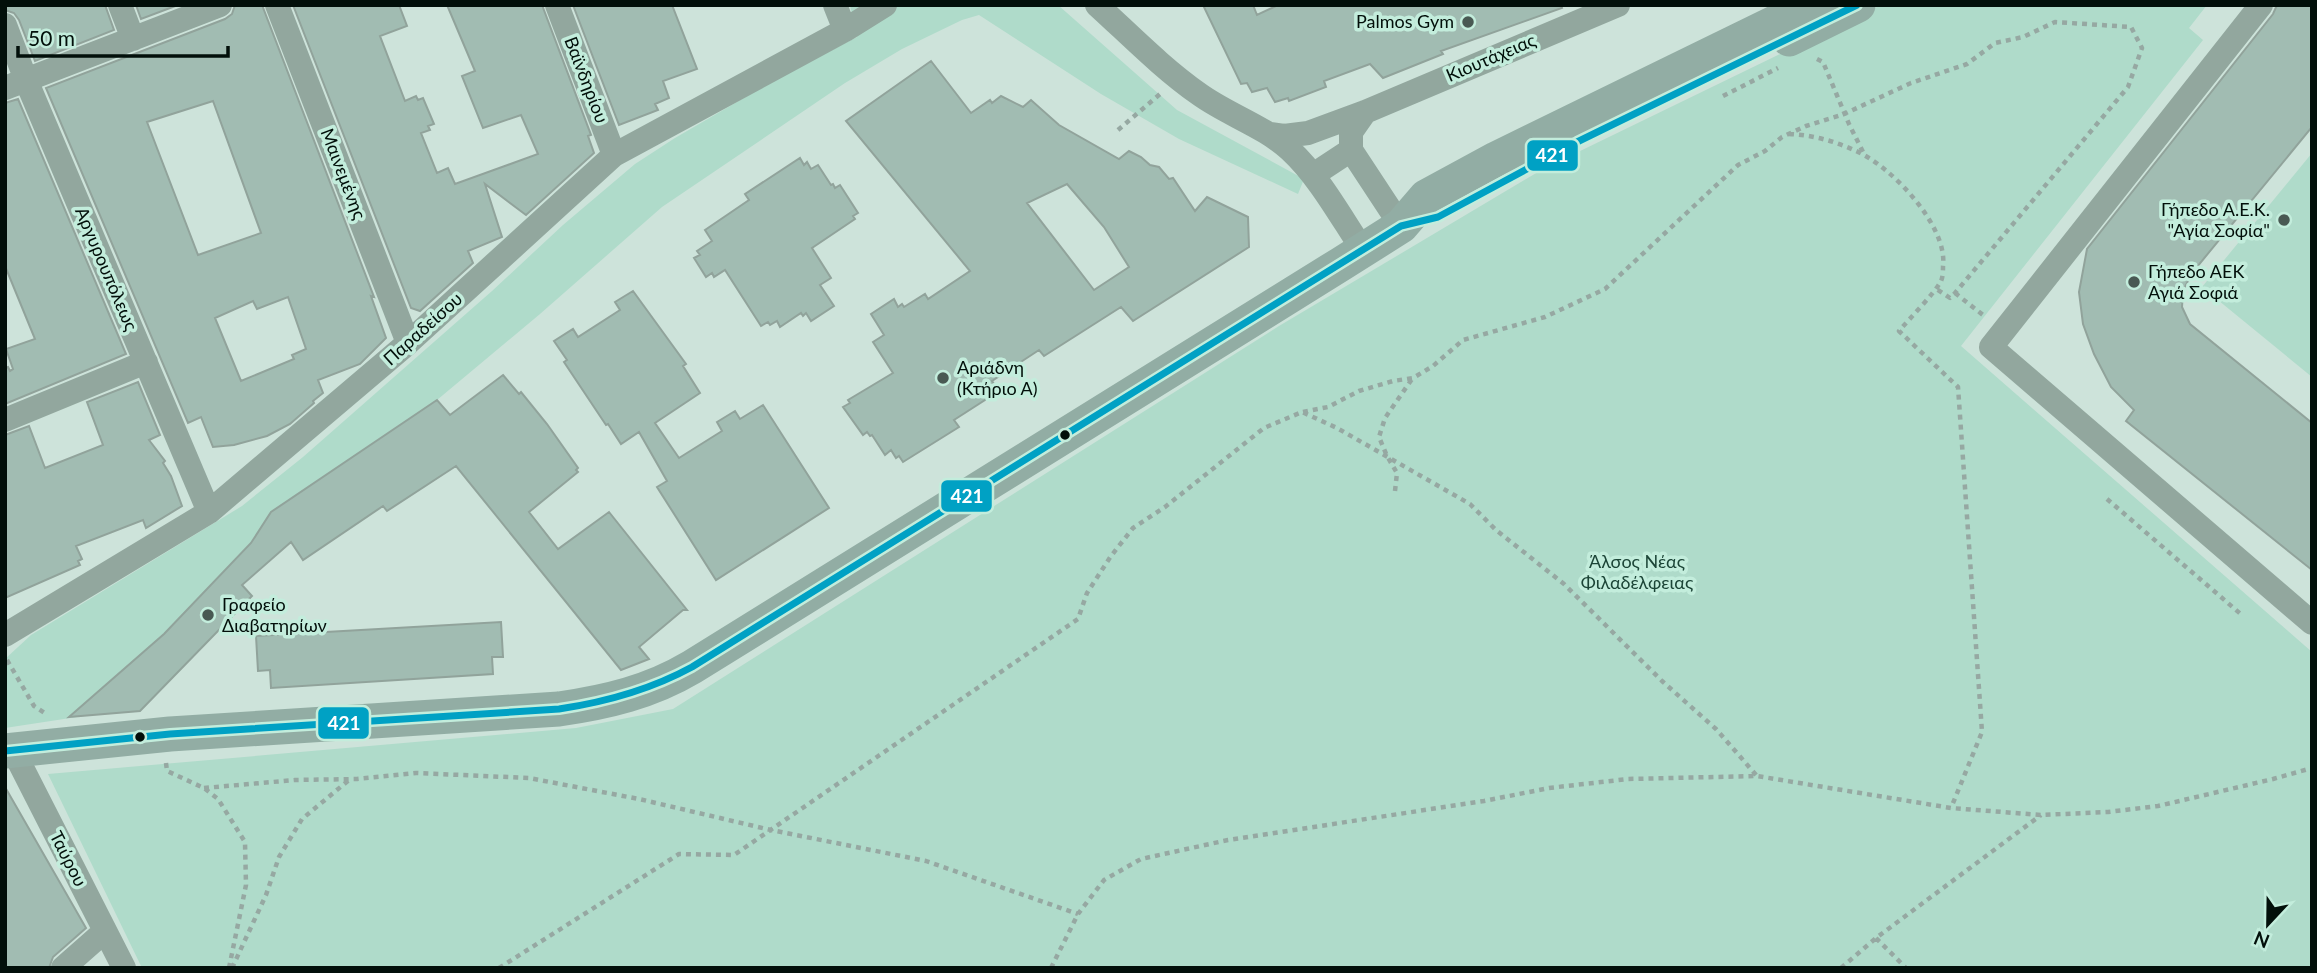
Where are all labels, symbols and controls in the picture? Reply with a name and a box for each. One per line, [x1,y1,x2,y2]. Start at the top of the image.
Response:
place label: Palmos Gym [1356,10,1454,32]
scale bar [18,14,228,58]
marker: Palmos Gym [1460,14,1476,30]
text: 50 m [28,25,75,50]
street label: Κιουτάχειας [1442,28,1539,86]
street label: Βαϊνδηρίου [560,33,613,126]
street label: Μαινεμένης [317,125,372,223]
line badge: 421 [1526,139,1579,172]
text: 421 [1535,143,1569,166]
place label: Γήπεδο Α.Ε.Κ. "Αγία Σοφία" [2161,198,2270,241]
street label: Αργυρουπόλεως [71,203,143,334]
marker: Γήπεδο Α.Ε.Κ. "Αγία Σοφία" [2276,212,2292,228]
place label: Γήπεδο ΑΕΚ Αγιά Σοφιά [2148,260,2244,303]
marker: Γήπεδο ΑΕΚ Αγιά Σοφιά [2126,274,2142,290]
street label: Παραδείσου [378,287,466,369]
place label: Αριάδνη (Κτήριο Α) [957,356,1038,399]
marker: Αριάδνη (Κτήριο Α) [935,370,951,386]
unlabelled marker [1058,428,1072,442]
line badge: 421 [940,479,993,513]
text: 421 [950,484,984,507]
park label: Άλσος Νέας Φιλαδέλφειας [1581,550,1694,593]
place label: Γραφείο Διαβατηρίων [222,593,327,636]
marker: Γραφείο Διαβατηρίων [200,607,216,623]
line badge: 421 [317,706,370,740]
text: 421 [327,711,361,734]
unlabelled marker [133,730,147,744]
street label: Ταύρου [46,827,92,890]
north arrow [2233,889,2303,959]
text: N [2250,927,2273,954]

